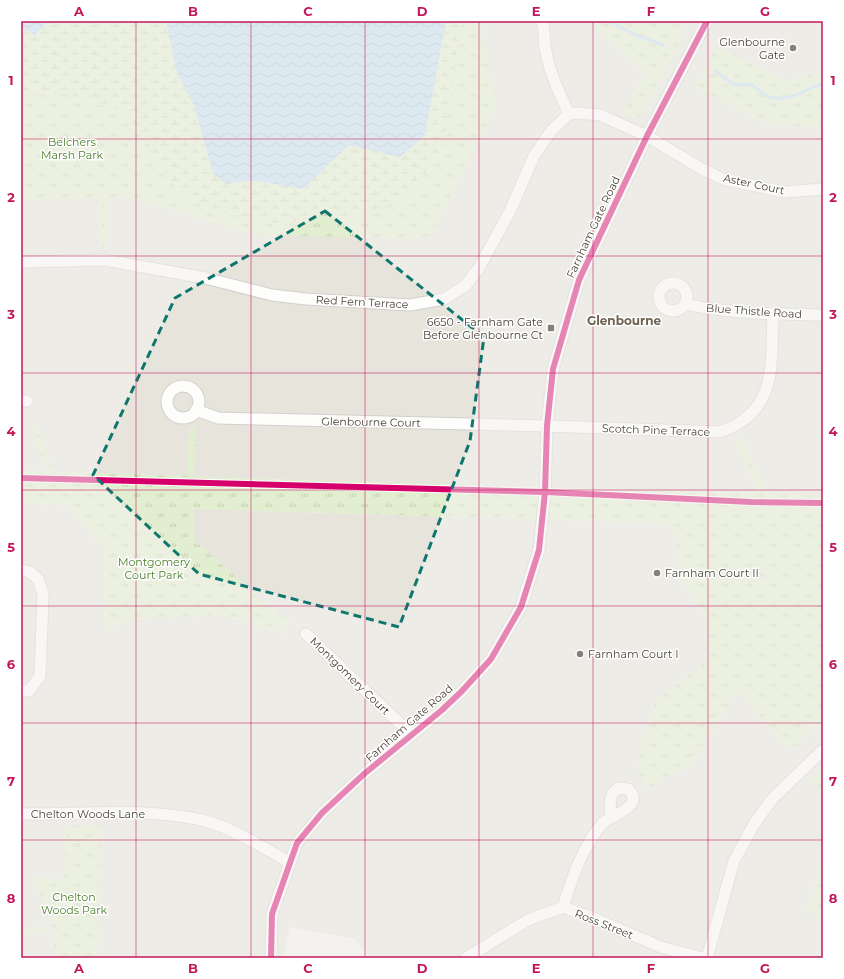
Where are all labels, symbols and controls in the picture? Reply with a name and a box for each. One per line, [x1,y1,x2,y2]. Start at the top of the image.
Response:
text: A [73,3,85,19]
text: B [188,3,198,19]
text: C [303,3,313,19]
text: D [417,3,428,19]
text: E [532,3,541,19]
text: F [647,3,655,19]
text: G [760,3,770,19]
place label: Glenbourne Gate [719,35,785,62]
marker: Glenbourne Gate [788,43,798,53]
text: 1 [8,72,14,88]
text: 1 [830,72,836,88]
park label: Belchers Marsh Park [41,135,104,162]
street label: Aster Court [722,171,786,197]
street label: Farnham Gate Road [563,174,623,280]
text: 2 [7,189,15,205]
text: 2 [829,189,837,205]
street label: Red Fern Terrace [315,293,409,311]
street label: Blue Thistle Road [706,301,802,321]
text: 3 [6,306,15,322]
text: 3 [828,306,837,322]
district label: Glenbourne [587,313,662,328]
place label: 6650 - Farnham Gate Before Glenbourne Ct [423,315,544,342]
marker: 6650 - Farnham Gate Before Glenbourne Ct [546,323,556,333]
street label: Glenbourne Court [321,414,421,430]
street label: Scotch Pine Terrace [602,421,711,439]
text: 4 [7,423,16,439]
text: 4 [829,423,838,439]
text: 5 [7,539,15,555]
text: 5 [829,539,837,555]
park label: Montgomery Court Park [118,555,190,582]
place label: Farnham Court II [665,566,759,580]
marker: Farnham Court II [652,568,662,578]
street label: Montgomery Court [307,634,393,718]
place label: Farnham Court I [588,647,679,661]
marker: Farnham Court I [575,649,585,659]
text: 6 [7,656,16,672]
text: 6 [829,656,838,672]
street label: Farnham Gate Road [363,681,455,765]
text: 7 [7,773,15,789]
text: 7 [829,773,837,789]
street label: Chelton Woods Lane [31,807,146,821]
text: 8 [7,890,16,906]
park label: Chelton Woods Park [41,890,108,917]
text: 8 [829,890,838,906]
street label: Ross Street [573,906,636,942]
text: A [73,960,85,976]
text: B [188,960,198,976]
text: C [303,960,313,976]
text: D [417,960,428,976]
text: E [532,960,541,976]
text: F [647,960,655,976]
text: G [760,960,770,976]

